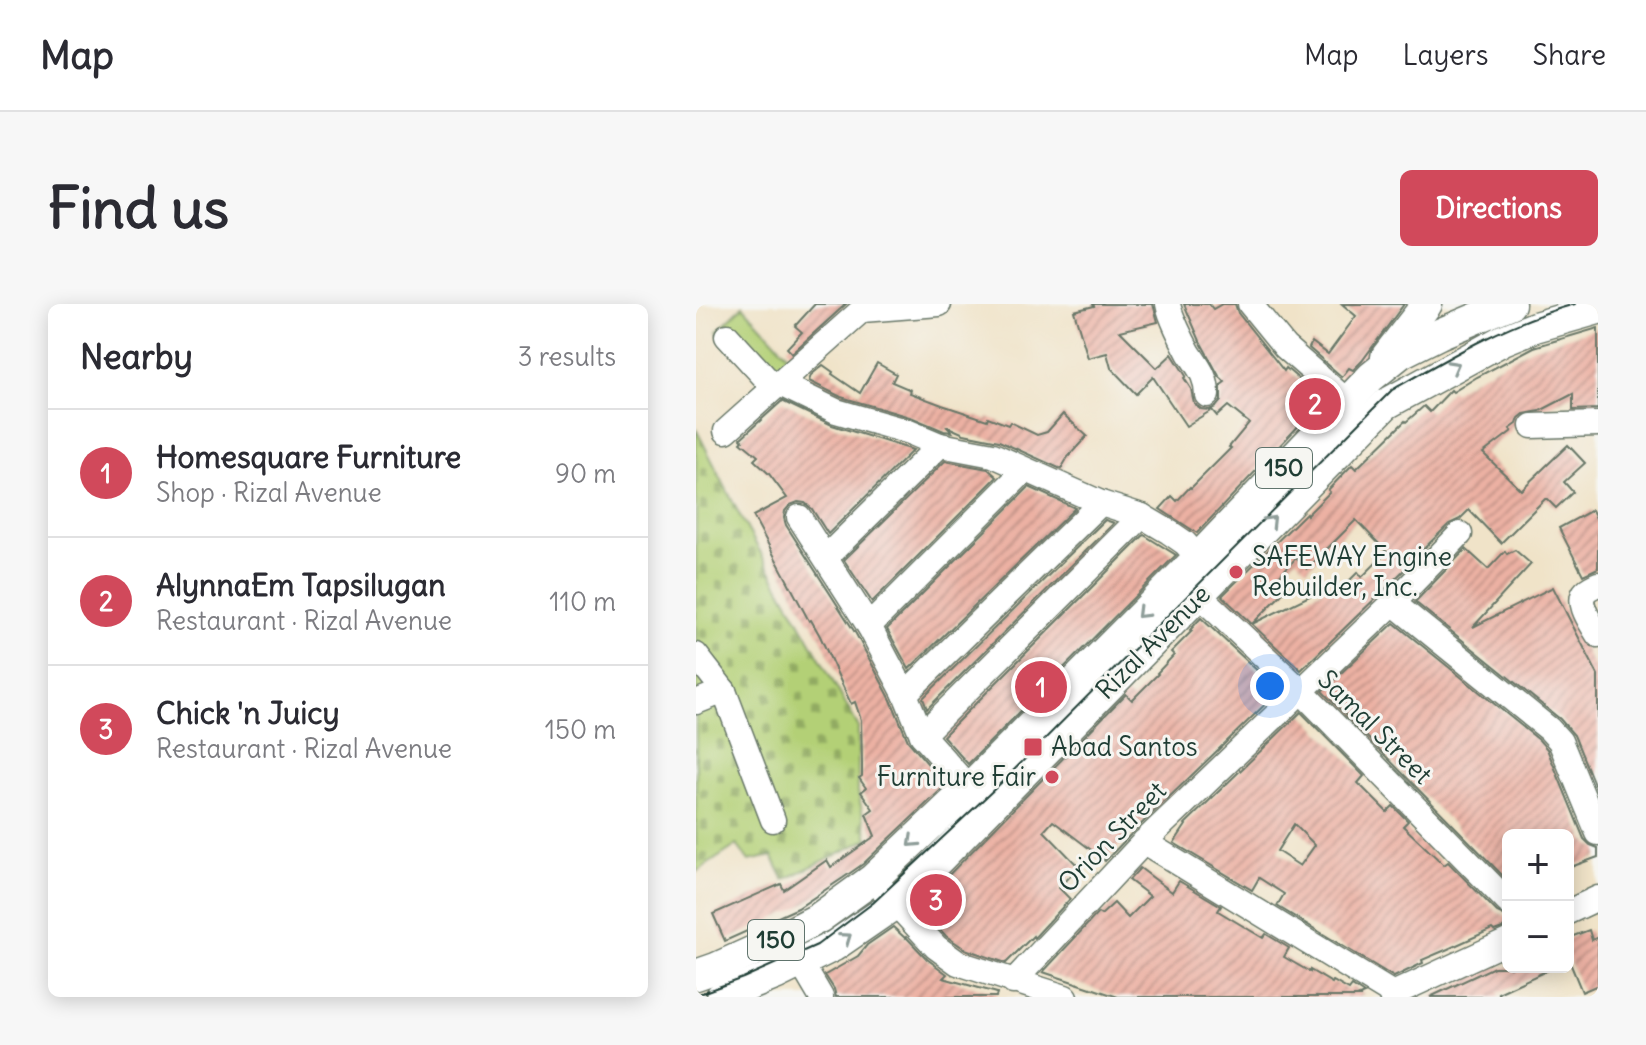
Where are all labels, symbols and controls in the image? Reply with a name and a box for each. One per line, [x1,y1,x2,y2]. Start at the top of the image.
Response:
text: Map [40,32,114,79]
text: Map [1304,37,1359,73]
text: Layers [1403,37,1489,73]
text: Share [1533,37,1606,73]
button: Directions [1400,170,1598,246]
text: Find us [48,173,229,243]
text: Nearby [80,335,193,378]
text: 3 results [518,340,616,373]
one-way arrow [1445,360,1460,376]
pin: 2 [1289,374,1341,434]
text: Homesquare Furniture [156,438,461,476]
road number: 150 [1256,448,1312,488]
text: 1 [101,457,111,490]
text: 90 m [555,457,616,490]
text: Shop · Rizal Avenue [156,476,382,509]
one-way arrow [1262,516,1276,530]
place label: SAFEWAY Engine Rebuilder, Inc. [1252,540,1452,603]
marker: SAFEWAY Engine Rebuilder, Inc. [1227,563,1245,581]
text: AlynnaEm Tapsilugan [156,566,446,604]
street label: Rizal Avenue [1088,577,1217,706]
text: 2 [99,585,113,618]
text: 110 m [549,585,616,618]
text: Restaurant · Rizal Avenue [156,604,452,637]
one-way arrow [1137,604,1152,618]
pin: 1 [1015,657,1067,717]
street label: Samal Street [1311,663,1440,791]
your location [1250,666,1290,706]
text: Chick 'n Juicy [156,694,339,732]
text: 3 [99,713,113,746]
text: 150 m [545,713,616,746]
place label: Abad Santos [1051,730,1198,763]
text: Restaurant · Rizal Avenue [156,732,452,765]
marker: Abad Santos [1022,736,1044,758]
place label: Furniture Fair [877,760,1036,793]
marker: Furniture Fair [1043,768,1061,786]
street label: Orion Street [1051,774,1173,899]
map controls [1502,829,1574,973]
button: + [1502,829,1574,901]
one-way arrow [907,833,922,847]
pin: 3 [910,870,962,930]
button: − [1502,901,1574,973]
road number: 150 [748,920,804,960]
one-way arrow [838,933,852,947]

